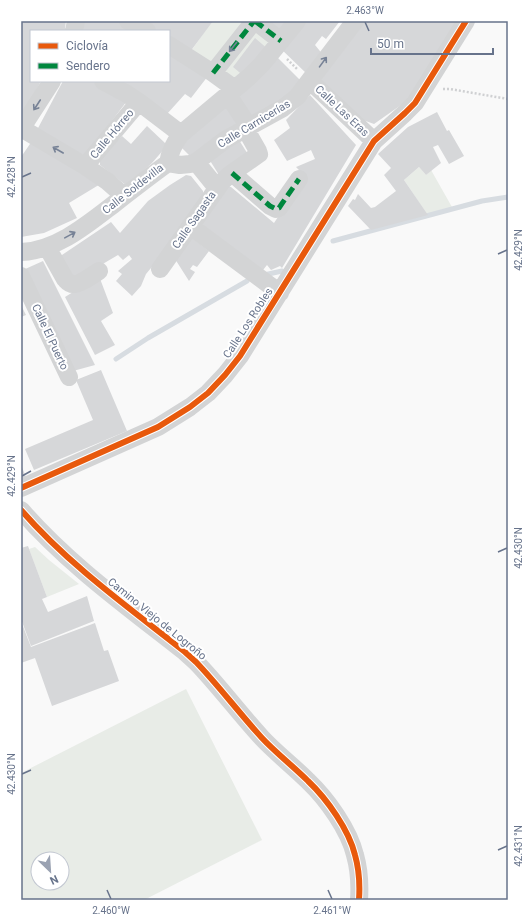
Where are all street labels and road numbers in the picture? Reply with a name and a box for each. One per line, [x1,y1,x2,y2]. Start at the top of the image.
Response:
street label: Calle Las Eras [312,83,372,139]
street label: Calle Carnicerías [215,97,293,151]
street label: Calle Hórreo [88,107,136,161]
street label: Calle Soldevilla [100,161,166,217]
street label: Calle Sagasta [169,189,219,251]
street label: Calle Los Robles [220,285,276,361]
street label: Calle El Puerto [29,302,71,372]
street label: Camino Viejo de Logroño [105,575,209,663]

